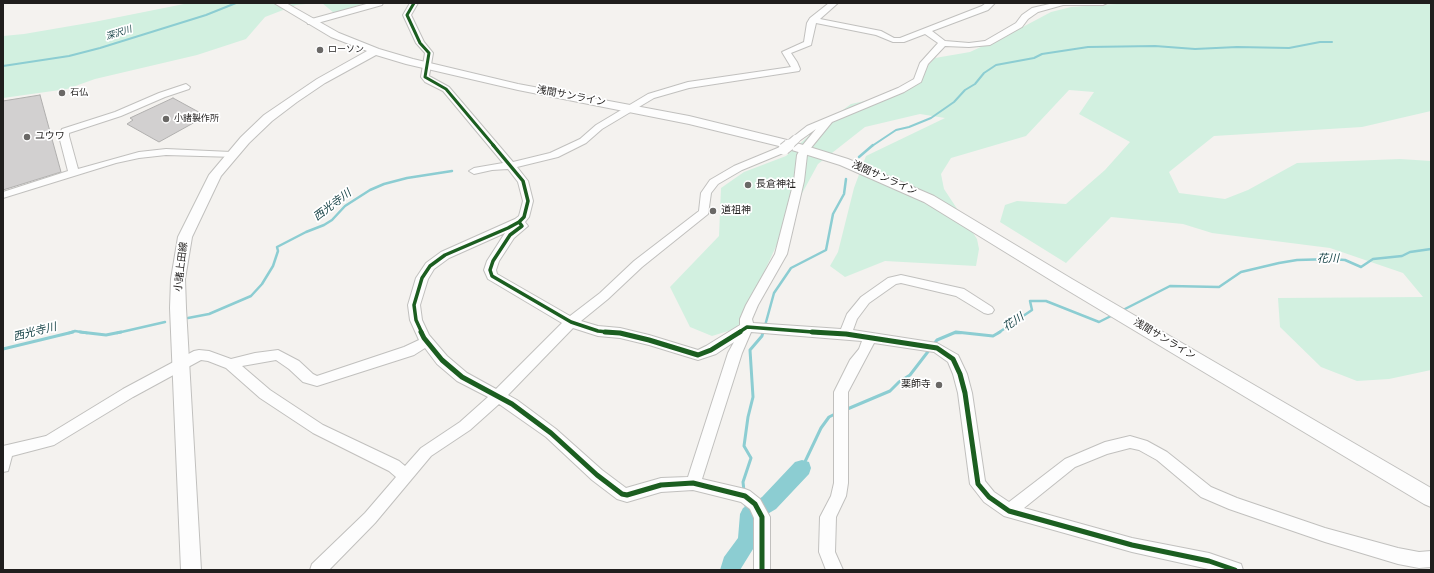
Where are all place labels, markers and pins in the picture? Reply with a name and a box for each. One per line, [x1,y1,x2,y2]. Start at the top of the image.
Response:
marker: ローソン [315,45,325,55]
place label: ローソン [328,45,364,55]
marker: 石仏 [57,88,67,98]
place label: 石仏 [70,88,88,98]
marker: 小諸製作所 [161,114,171,124]
place label: 小諸製作所 [174,114,219,124]
place label: ユウワ [35,131,65,143]
marker: ユウワ [22,132,32,142]
place label: 長倉神社 [756,179,796,191]
marker: 長倉神社 [743,180,753,190]
place label: 道祖神 [721,205,751,217]
marker: 道祖神 [708,206,718,216]
place label: 薬師寺 [901,379,931,391]
marker: 薬師寺 [934,380,944,390]

